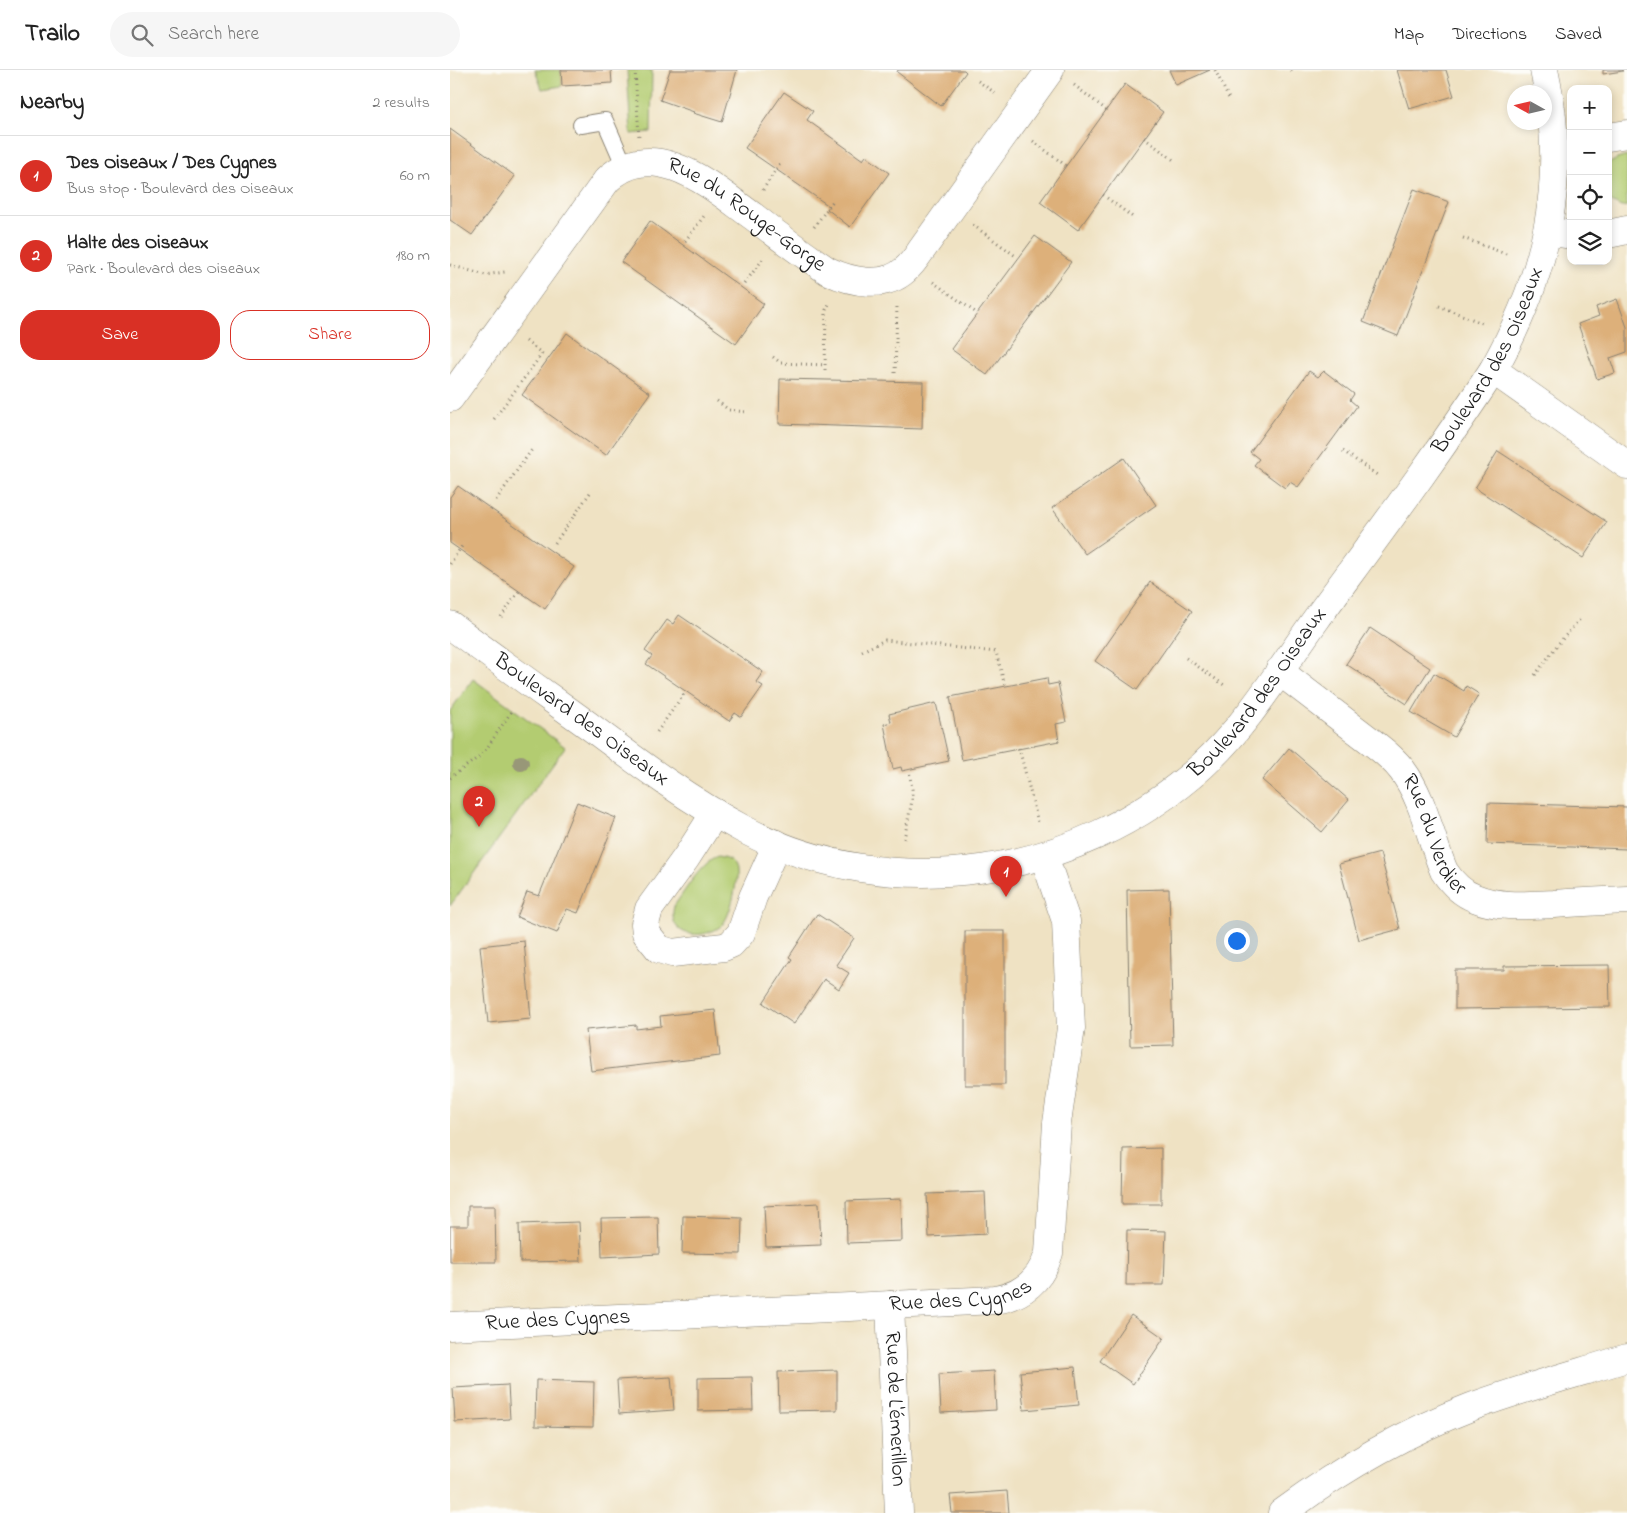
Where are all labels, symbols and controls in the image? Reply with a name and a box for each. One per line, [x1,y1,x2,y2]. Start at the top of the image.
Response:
search box [110,12,460,57]
text: Trailo [25,17,80,52]
icon: search [128,21,156,49]
text: Search here [168,21,259,48]
text: Map [1394,22,1424,48]
text: Directions [1452,22,1527,48]
text: Saved [1555,22,1602,48]
north arrow [1507,85,1552,130]
map controls [1567,85,1612,265]
button: + [1567,85,1612,130]
text: Nearby [20,88,84,118]
text: 2 results [372,91,430,115]
button: − [1567,130,1612,175]
text: Des Oiseaux / Des Cygnes [67,150,277,177]
street label: Rue du Rouge-Gorge [663,150,832,281]
text: 1 [33,164,39,188]
text: 60 m [400,164,430,188]
button: locate [1567,175,1612,220]
text: Bus stop · Boulevard des Oiseaux [67,177,294,201]
button: layers [1567,220,1612,265]
text: Halte des Oiseaux [67,230,208,257]
text: 2 [32,244,40,268]
text: 180 m [396,244,430,268]
text: Park · Boulevard des Oiseaux [67,257,260,281]
street label: Boulevard des Oiseaux [1424,263,1553,462]
button: Save [20,310,220,360]
button: Share [230,310,430,360]
street label: Boulevard des Oiseaux [1181,601,1336,787]
street label: Boulevard des Oiseaux [486,645,675,795]
street label: Rue du Verdier [1393,768,1473,904]
pin: 2 [463,786,495,827]
pin: 1 [990,856,1022,897]
your location [1224,928,1250,954]
street label: Rue des Cygnes [888,1272,1040,1321]
street label: Rue des Cygnes [485,1301,631,1340]
street label: Rue de L'émerillon [875,1330,914,1487]

